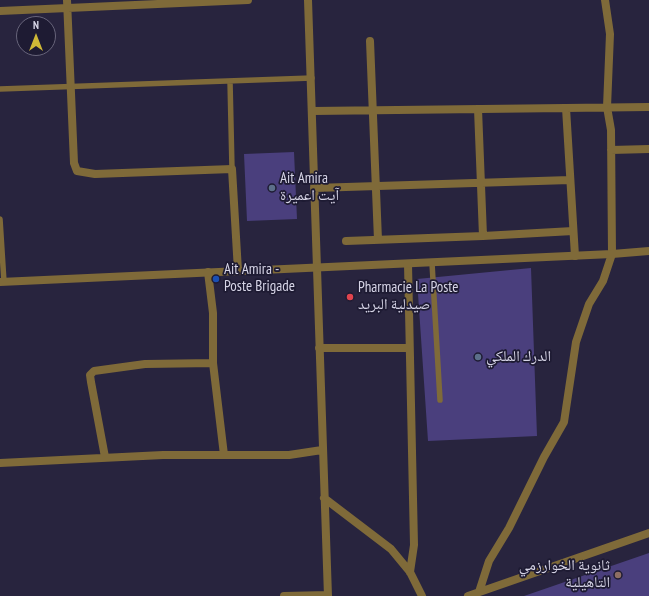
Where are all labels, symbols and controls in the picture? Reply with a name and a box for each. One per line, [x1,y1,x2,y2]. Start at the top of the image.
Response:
north arrow [16,16,56,56]
text: N [33,18,39,32]
place label: Ait Amira آيت اعميرة [280,170,339,205]
marker: Ait Amira آيت اعميرة [267,183,277,193]
place label: Ait Amira - Poste Brigade [224,261,295,296]
marker: Ait Amira - Poste Brigade [211,274,221,284]
place label: Pharmacie La Poste صيدلية البريد [358,279,458,314]
marker: Pharmacie La Poste صيدلية البريد [345,292,355,302]
place label: الدرك الملكي [486,348,551,366]
marker: الدرك الملكي [473,352,483,362]
place label: ثانوية الخوارزمي التاهيلية [519,557,610,592]
marker: ثانوية الخوارزمي التاهيلية [613,570,623,580]

